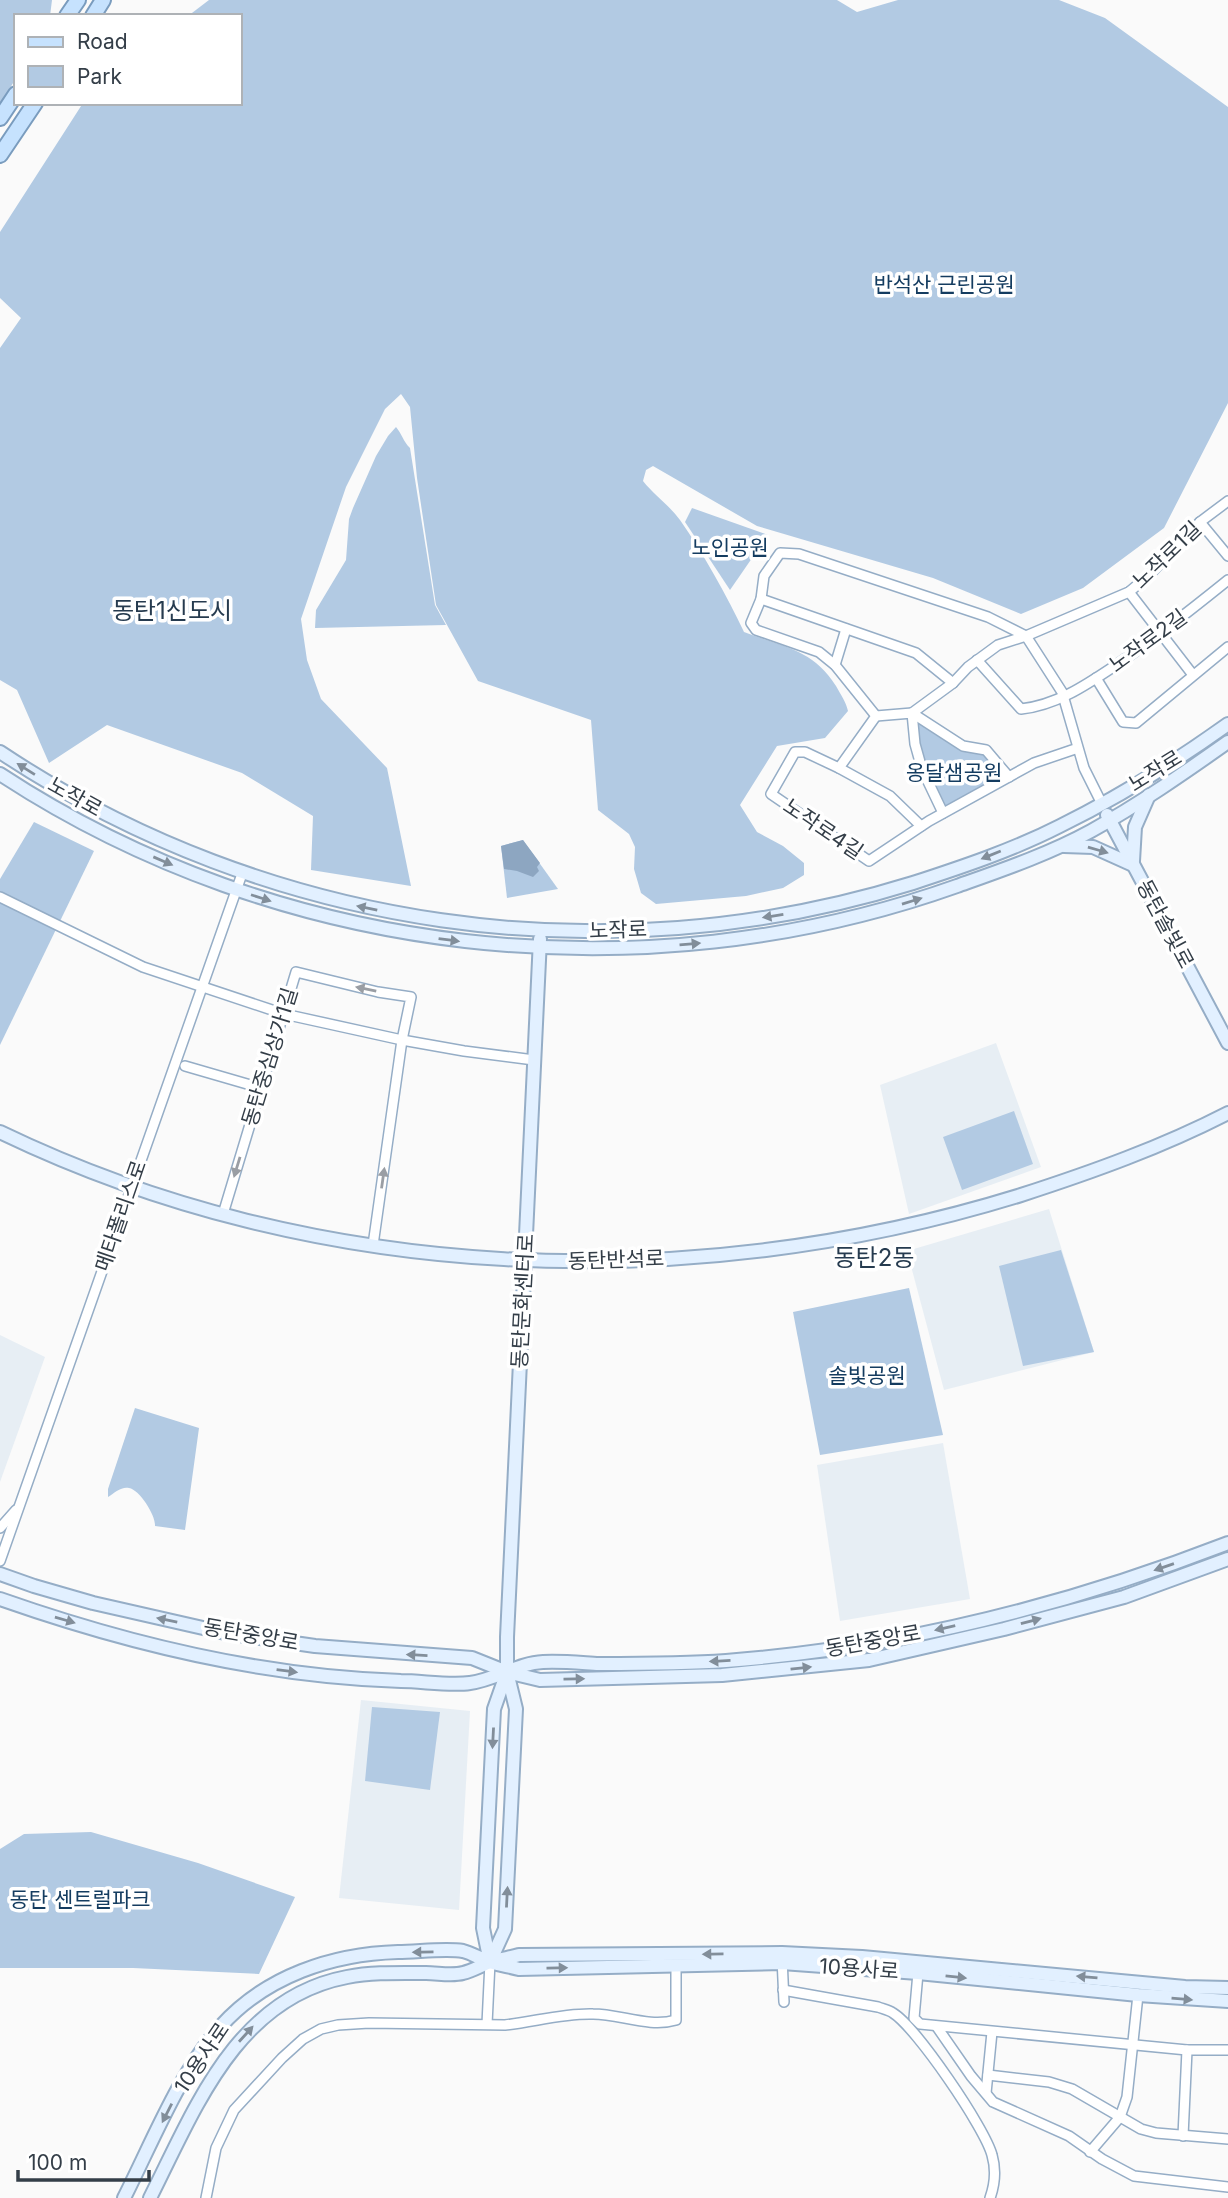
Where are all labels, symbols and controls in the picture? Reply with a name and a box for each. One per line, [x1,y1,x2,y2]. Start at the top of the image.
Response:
legend [14,14,242,105]
text: Road [77,29,128,54]
text: Park [77,64,122,89]
park label: 반석산 근린공원 [873,272,1015,297]
street label: 노작로1길 [1127,516,1206,593]
park label: 노인공원 [691,535,769,560]
district label: 동탄1신도시 [112,596,232,625]
street label: 노작로2길 [1104,604,1191,677]
street label: 노작로 [1124,745,1186,797]
park label: 옹달샘공원 [906,760,1002,785]
one-way arrow [16,763,36,776]
street label: 노작로 [44,772,107,822]
street label: 노작로4길 [779,793,868,864]
one-way arrow [1087,845,1109,856]
one-way arrow [981,850,1002,861]
one-way arrow [152,856,173,867]
street label: 동탄솔빛로 [1132,875,1199,972]
one-way arrow [251,893,272,903]
one-way arrow [902,895,923,905]
one-way arrow [355,902,377,913]
one-way arrow [761,911,783,922]
street label: 노작로 [589,916,647,943]
one-way arrow [438,934,460,945]
one-way arrow [679,938,701,949]
street label: 동탄중심상가1길 [237,984,302,1129]
one-way arrow [355,984,377,995]
street label: 메타폴리스로 [90,1157,151,1275]
one-way arrow [232,1157,242,1178]
one-way arrow [377,1166,388,1188]
street label: 동탄문화센터로 [506,1233,539,1369]
district label: 동탄2동 [834,1243,914,1272]
street label: 동탄반석로 [567,1245,665,1274]
park label: 솔빛공원 [828,1363,906,1388]
one-way arrow [1153,1562,1174,1573]
one-way arrow [156,1614,178,1625]
street label: 동탄중앙로 [201,1614,301,1655]
one-way arrow [55,1615,76,1625]
one-way arrow [1021,1616,1042,1626]
street label: 동탄중앙로 [823,1620,923,1661]
one-way arrow [934,1623,956,1634]
one-way arrow [405,1649,427,1660]
one-way arrow [709,1655,731,1666]
one-way arrow [790,1662,812,1673]
one-way arrow [276,1666,298,1677]
one-way arrow [563,1673,585,1685]
one-way arrow [487,1727,498,1749]
one-way arrow [501,1886,512,1908]
park label: 동탄 센트럴파크 [9,1887,151,1912]
one-way arrow [412,1946,434,1958]
one-way arrow [702,1948,724,1959]
street label: 10용사로 [818,1953,900,1984]
one-way arrow [546,1962,568,1974]
one-way arrow [1076,1971,1098,1982]
one-way arrow [945,1972,967,1983]
one-way arrow [1171,1993,1193,2004]
street label: 10용사로 [169,2018,234,2098]
one-way arrow [238,2025,254,2043]
one-way arrow [161,2103,173,2123]
scale bar [18,2138,149,2182]
text: 100 m [28,2150,87,2175]

